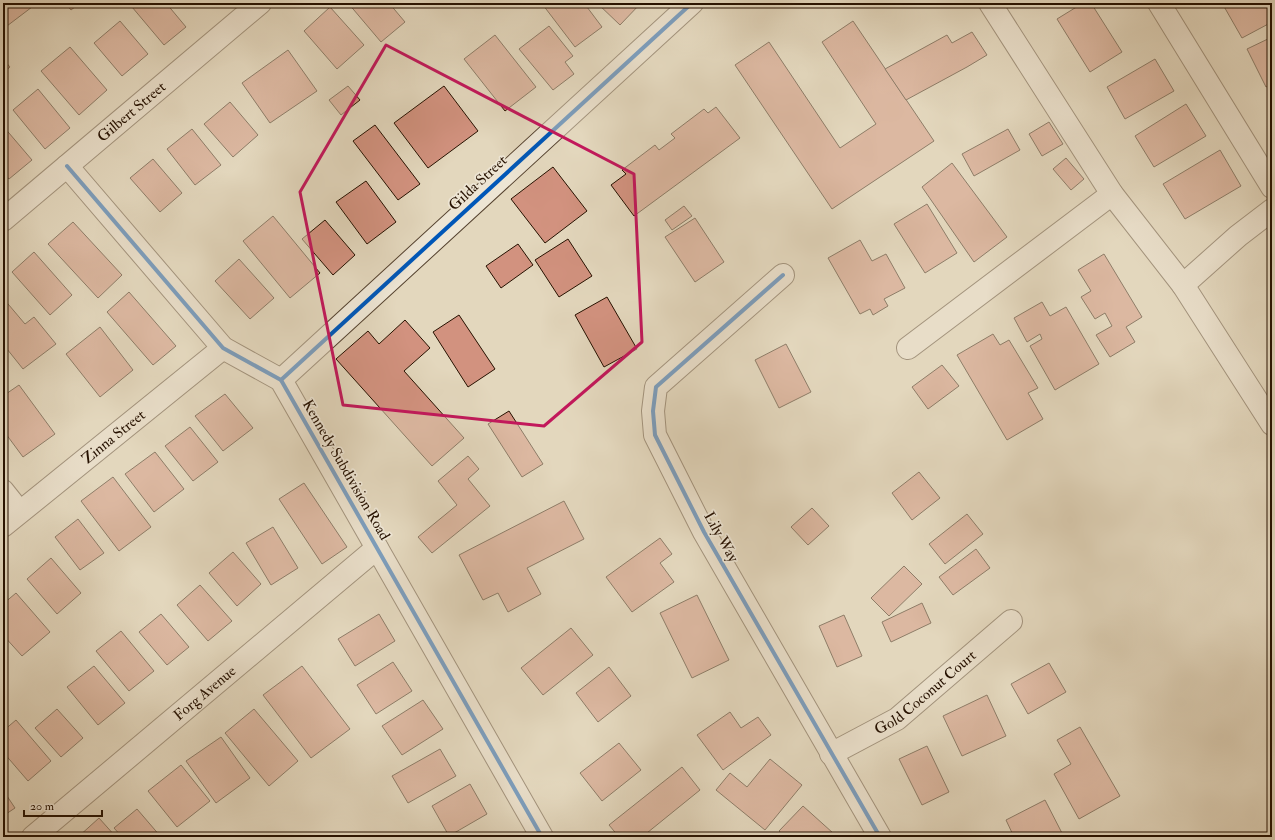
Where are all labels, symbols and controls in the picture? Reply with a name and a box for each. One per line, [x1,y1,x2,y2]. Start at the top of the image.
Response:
street label: Gilbert Street [93,77,170,146]
street label: Gilda Street [445,151,511,215]
street label: Kennedy Subdivision Road [298,396,394,544]
street label: Zinna Street [78,405,149,468]
street label: Lily Way [699,508,743,566]
street label: Gold Coconut Court [871,646,980,739]
street label: Forg Avenue [169,661,240,725]
scale bar [24,792,102,818]
text: 20 m [30,799,55,814]

